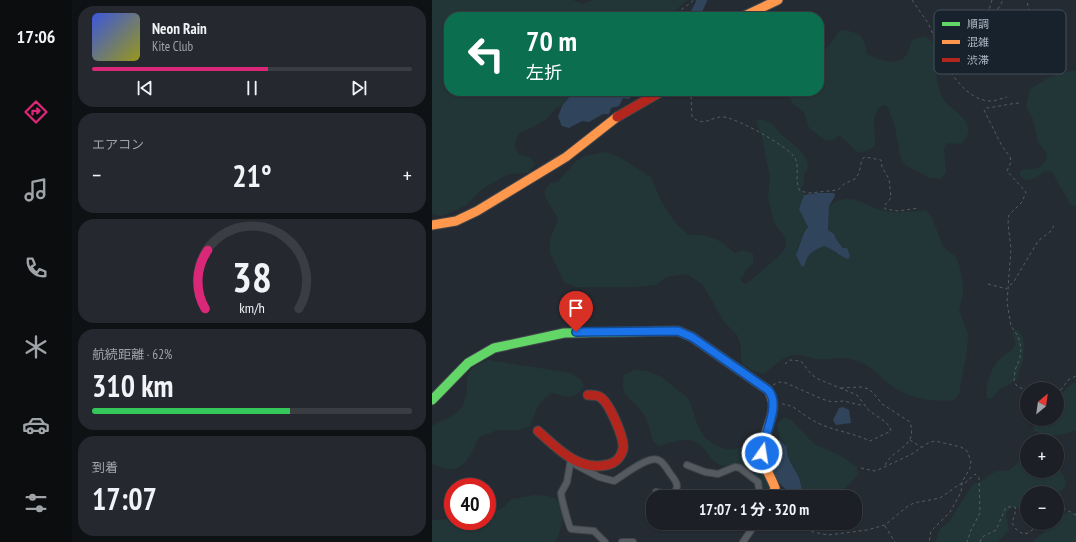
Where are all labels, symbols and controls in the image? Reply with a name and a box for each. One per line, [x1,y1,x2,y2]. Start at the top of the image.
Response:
legend [934,10,1066,74]
text: 順調 [967,17,989,31]
text: Neon Rain [152,19,207,38]
text: 70 m [526,22,577,59]
text: 17:06 [17,25,55,48]
icon: left [460,28,512,80]
text: 混雑 [967,35,989,49]
text: Kite Club [152,38,193,55]
text: 渋滞 [967,53,989,67]
text: 左折 [526,61,562,84]
icon: previous [134,77,156,99]
icon: pause [241,77,263,99]
icon: next [348,77,370,99]
icon: directions [22,98,50,126]
text: エアコン [92,136,144,153]
text: 21° [232,156,272,195]
text: − [92,161,101,189]
text: + [403,161,412,189]
icon: music [22,176,50,204]
text: 38 [232,250,272,303]
icon: phone [22,254,50,282]
pin [559,291,593,332]
icon: arrive [565,297,587,319]
text: km/h [239,298,265,317]
icon: climate [22,333,50,361]
text: 航続距離 · 62% [92,346,172,363]
text: 310 km [92,366,173,405]
north arrow [1020,382,1064,426]
map controls [1020,382,1064,530]
icon: car [22,411,50,439]
position arrow [741,432,783,474]
button: + [1020,434,1064,478]
text: 到着 [92,459,118,476]
speed limit sign: 40 [444,478,496,530]
text: 17:07 [92,479,157,518]
button: − [1020,486,1064,530]
icon: filters [22,489,50,517]
text: 17:07 · 1 分 · 320 m [699,500,809,519]

